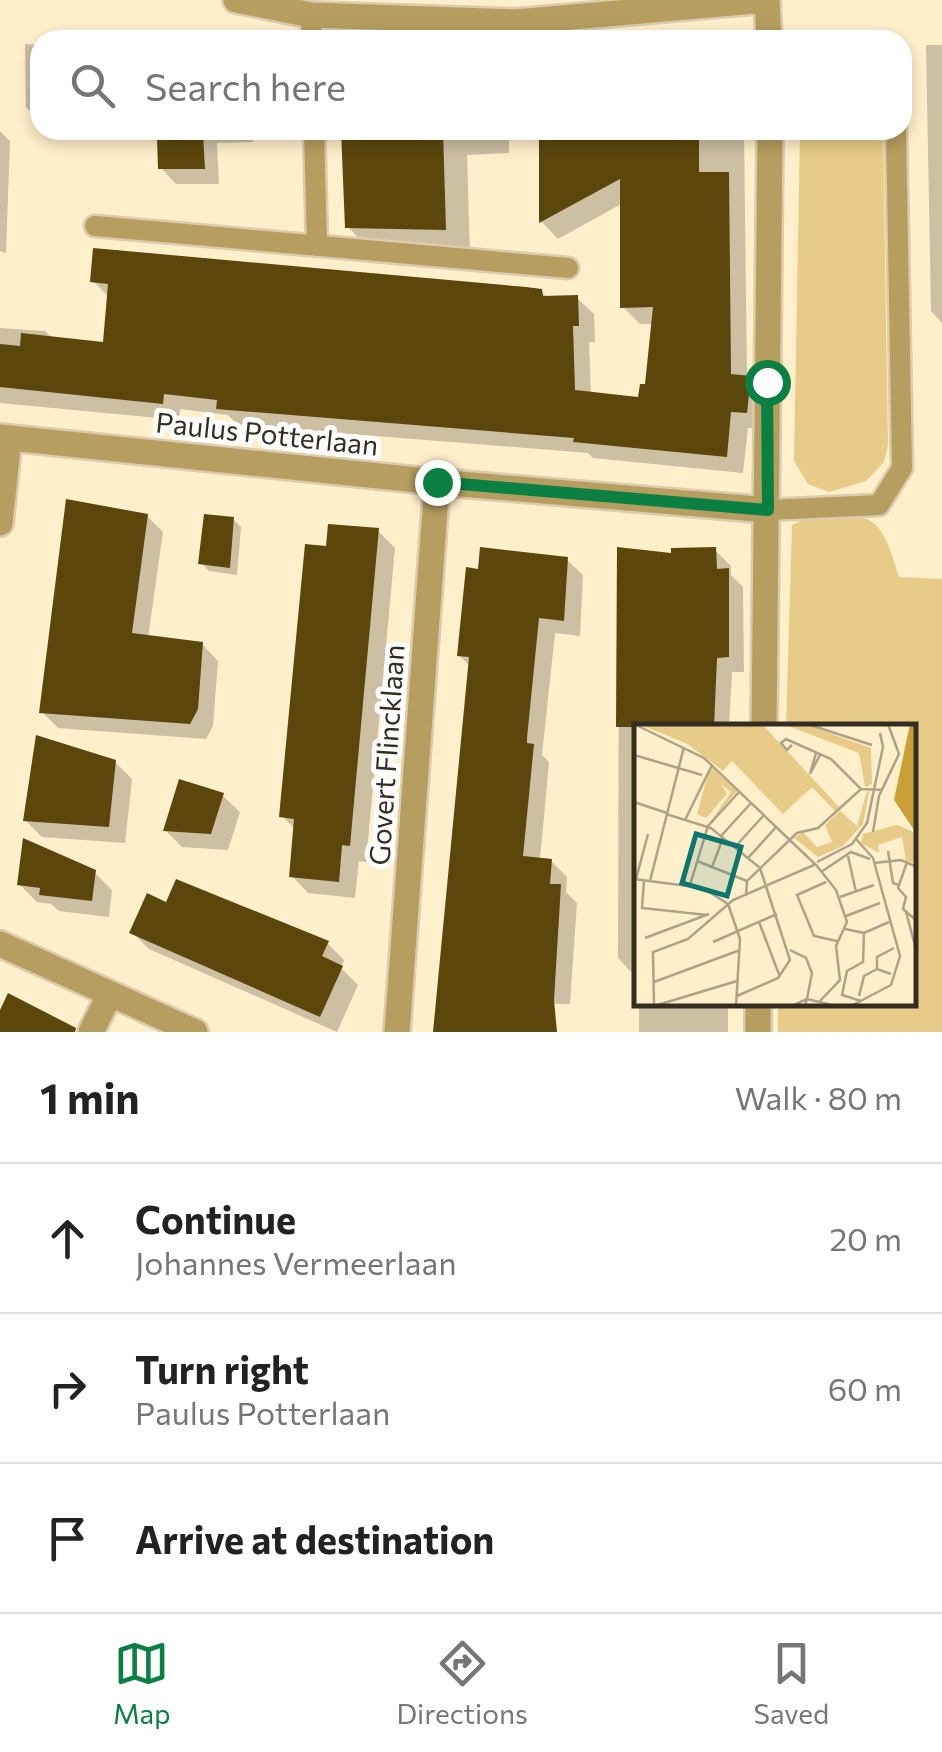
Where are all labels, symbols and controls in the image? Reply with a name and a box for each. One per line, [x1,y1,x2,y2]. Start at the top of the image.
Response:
search box [30,30,912,140]
icon: search [65,58,120,113]
text: Search here [145,62,346,109]
route start [745,360,791,406]
street label: Paulus Potterlaan [154,404,380,462]
route end [415,460,461,506]
street label: Govert Flincklaan [361,643,411,867]
inset map [634,724,917,1007]
text: 1 min [40,1071,140,1123]
text: Walk · 80 m [735,1077,902,1117]
text: Continue [135,1195,296,1242]
icon: ahead [40,1211,95,1266]
text: 20 m [829,1218,902,1258]
text: Johannes Vermeerlaan [135,1242,457,1282]
text: Turn right [135,1345,309,1392]
icon: right [40,1361,95,1416]
text: 60 m [828,1368,902,1408]
text: Paulus Potterlaan [135,1392,390,1432]
icon: arrive [40,1511,95,1566]
text: Arrive at destination [135,1515,494,1562]
tab: Map [113,1636,171,1730]
tab: Directions [396,1636,528,1730]
tab: Saved [754,1636,829,1730]

